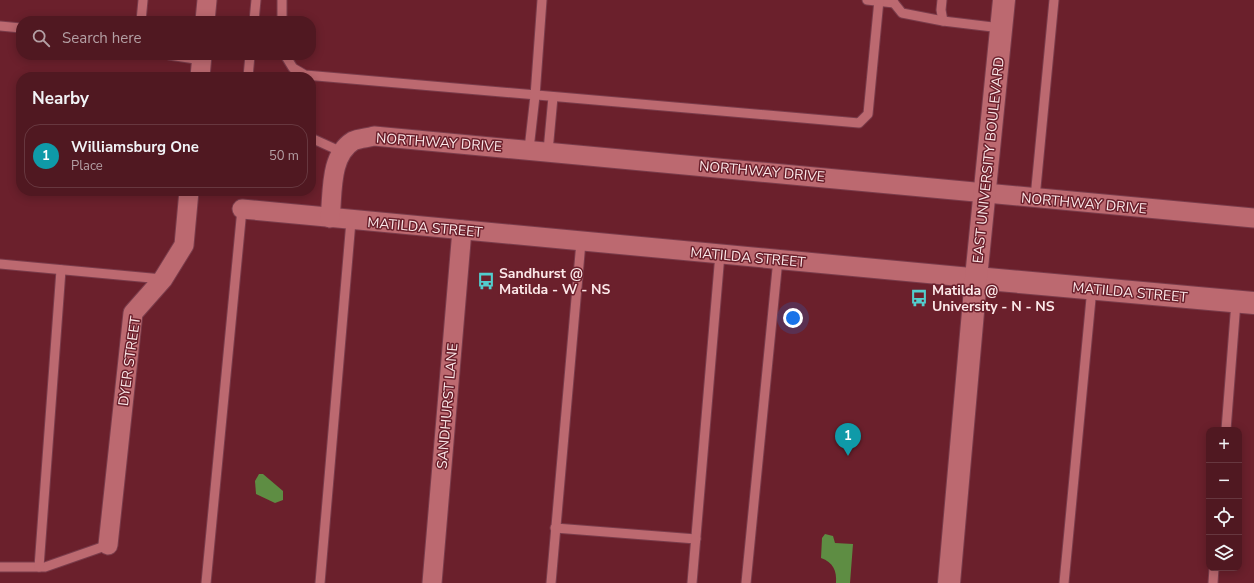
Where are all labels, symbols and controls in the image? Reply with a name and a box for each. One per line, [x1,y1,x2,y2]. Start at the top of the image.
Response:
search box [16,16,316,60]
icon: search [30,27,52,49]
text: Search here [62,28,142,48]
street label: EAST UNIVERSITY BOULEVARD [968,56,1009,264]
text: Nearby [32,87,89,110]
street label: NORTHWAY DRIVE [375,129,503,156]
text: Williamsburg One [71,137,199,157]
text: 1 [42,147,50,165]
text: 50 m [269,147,299,165]
text: Place [71,157,103,175]
street label: NORTHWAY DRIVE [698,157,826,186]
street label: NORTHWAY DRIVE [1020,189,1148,218]
street label: MATILDA STREET [367,213,484,242]
street label: MATILDA STREET [690,243,807,272]
place label: Sandhurst @ Matilda - W - NS [499,264,611,299]
bus stop icon: Sandhurst @ Matilda - W - NS [476,271,496,291]
street label: MATILDA STREET [1072,278,1189,307]
place label: Matilda @ University - N - NS [932,281,1055,316]
bus stop icon: Matilda @ University - N - NS [909,288,929,308]
your location [783,308,803,328]
street label: DYER STREET [114,315,145,407]
street label: SANDHURST LANE [433,342,462,470]
pin: 1 [835,423,861,456]
map controls [1206,427,1242,571]
button: + [1206,427,1242,463]
button: − [1206,463,1242,499]
button: locate [1206,499,1242,535]
button: layers [1206,535,1242,571]

